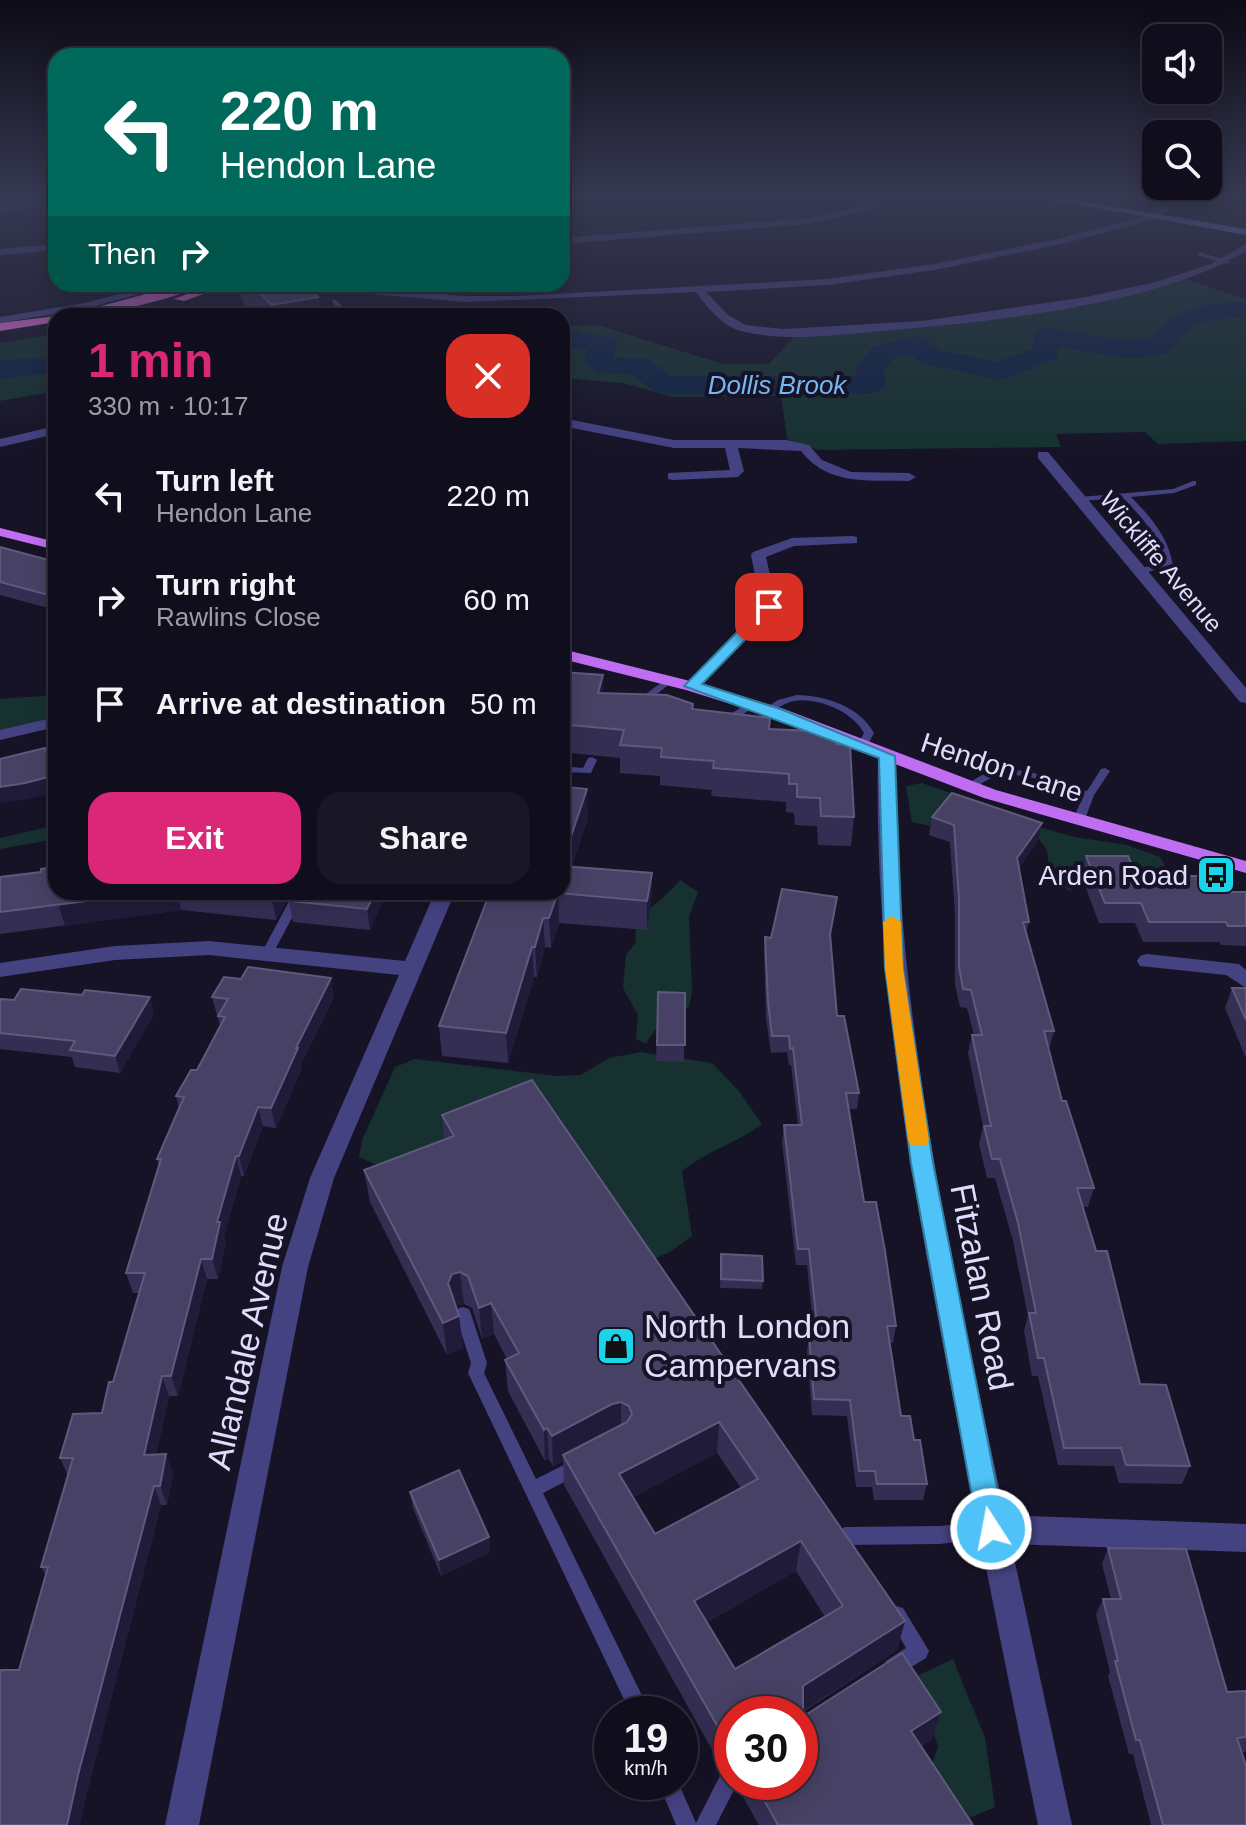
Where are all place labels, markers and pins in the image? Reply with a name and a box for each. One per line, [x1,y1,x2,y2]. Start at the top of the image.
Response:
pin [735,573,803,641]
bus stop icon: Arden Road [1195,854,1237,896]
place label: Arden Road [1039,860,1188,891]
place label: North London Campervans [644,1307,850,1384]
shop icon: North London Campervans [595,1325,637,1367]

